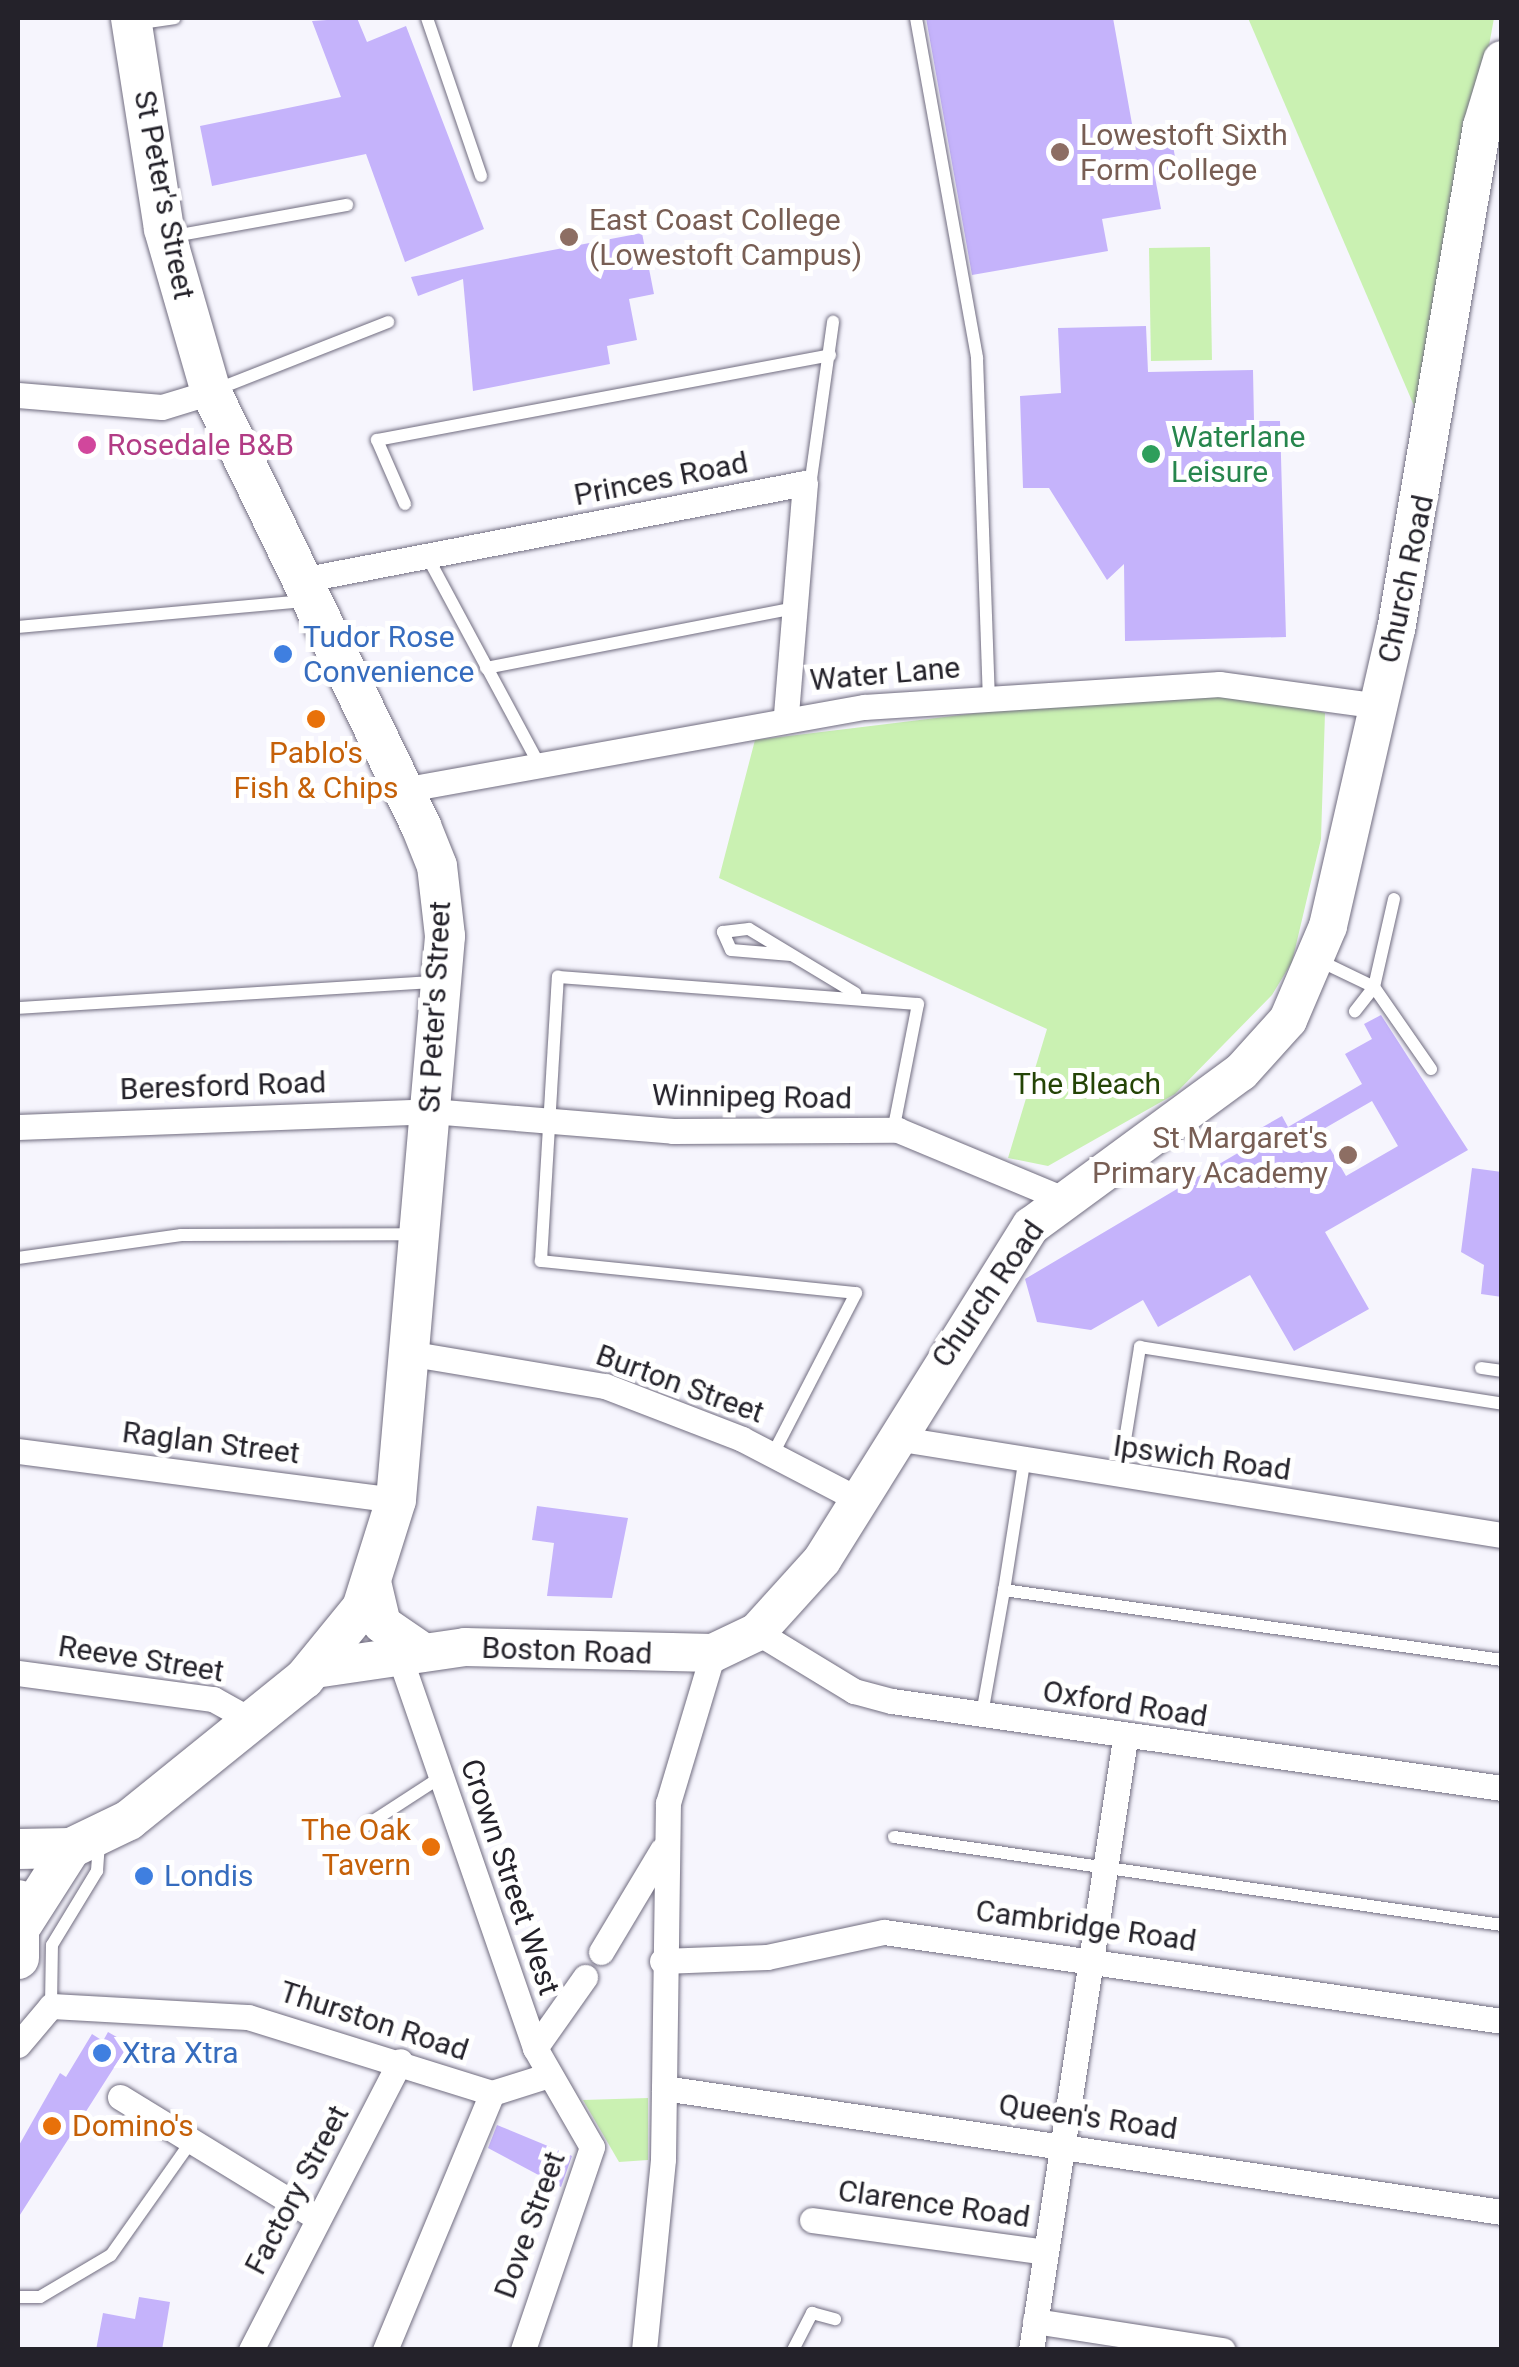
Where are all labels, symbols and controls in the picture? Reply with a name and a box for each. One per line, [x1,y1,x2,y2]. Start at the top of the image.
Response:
street label: St Peter's Street [126,88,202,302]
place label: Lowestoft Sixth Form College [1080,117,1288,188]
marker: Lowestoft Sixth Form College [1049,141,1071,163]
place label: East Coast College (Lowestoft Campus) [589,202,862,272]
marker: East Coast College (Lowestoft Campus) [558,226,580,248]
place label: Waterlane Leisure [1171,419,1305,490]
place label: Rosedale B&B [107,427,294,463]
marker: Rosedale B&B [76,434,98,456]
marker: Waterlane Leisure [1140,443,1162,465]
street label: Princes Road [571,445,751,513]
street label: Church Road [1371,492,1441,666]
place label: Tudor Rose Convenience [303,619,474,690]
marker: Tudor Rose Convenience [272,643,294,665]
street label: Water Lane [808,649,962,699]
marker: Pablo's Fish & Chips [305,708,327,730]
place label: Pablo's Fish & Chips [233,735,399,806]
street label: St Peter's Street [411,900,459,1114]
street label: Beresford Road [119,1064,327,1108]
park label: The Bleach [1013,1066,1161,1102]
street label: Winnipeg Road [652,1077,852,1117]
place label: St Margaret's Primary Academy [1092,1120,1328,1190]
marker: St Margaret's Primary Academy [1337,1144,1359,1166]
street label: Church Road [924,1214,1052,1374]
street label: Burton Street [591,1337,769,1431]
street label: Raglan Street [120,1414,302,1472]
street label: Ipswich Road [1111,1428,1293,1488]
street label: Reeve Street [56,1628,226,1690]
street label: Boston Road [481,1630,653,1672]
street label: Oxford Road [1040,1673,1210,1735]
street label: Crown Street West [453,1754,567,2000]
place label: The Oak Tavern [301,1812,411,1882]
marker: The Oak Tavern [420,1836,442,1858]
place label: Londis [164,1858,254,1894]
marker: Londis [133,1865,155,1887]
street label: Cambridge Road [973,1893,1199,1959]
street label: Thurston Road [275,1974,473,2068]
place label: Xtra Xtra [122,2035,238,2071]
marker: Xtra Xtra [91,2042,113,2064]
street label: Queen's Road [996,2087,1180,2147]
street label: Factory Street [237,2099,357,2281]
place label: Domino's [72,2108,194,2144]
marker: Domino's [41,2115,63,2137]
street label: Dove Street [487,2147,573,2303]
street label: Clarence Road [836,2173,1032,2235]

